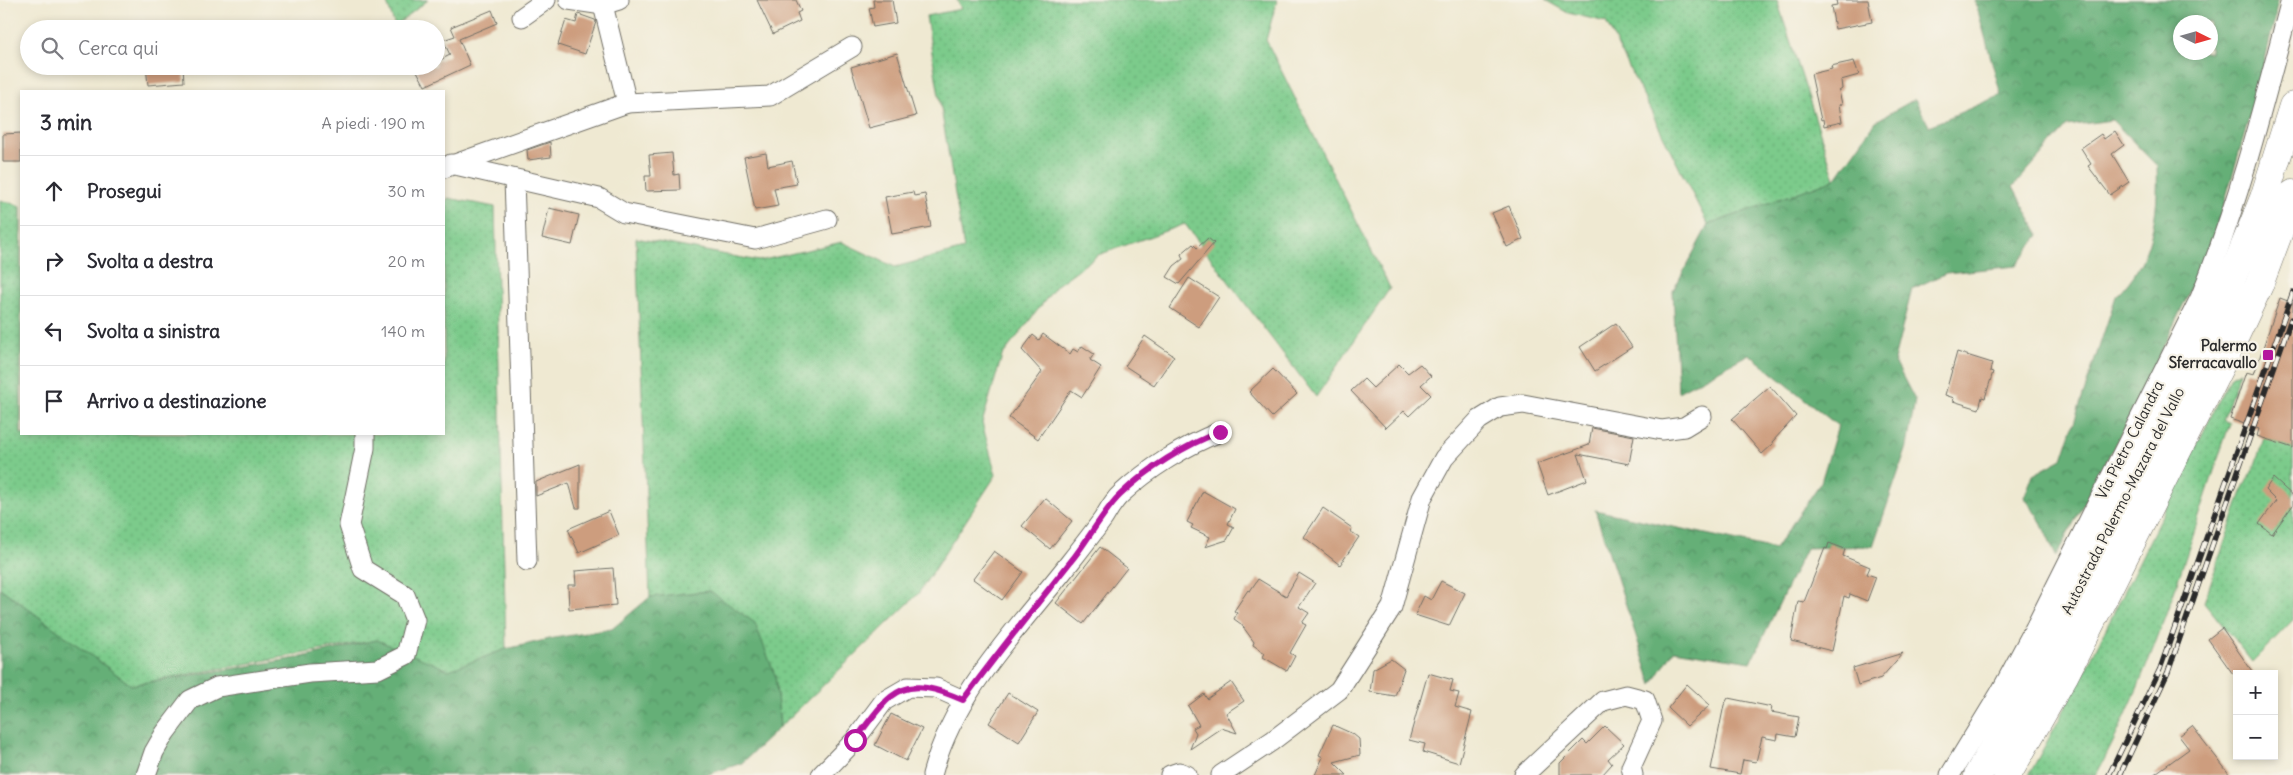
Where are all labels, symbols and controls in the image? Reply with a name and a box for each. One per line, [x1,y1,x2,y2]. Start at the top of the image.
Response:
north arrow [2173,15,2218,60]
search box [20,20,445,75]
icon: search [38,34,66,62]
text: Cerca qui [78,36,159,60]
text: 3 min [40,109,92,136]
text: A piedi · 190 m [322,113,425,133]
icon: ahead [40,177,68,205]
text: Prosegui [87,179,162,203]
text: 30 m [388,181,425,201]
icon: right [40,247,68,275]
text: Svolta a destra [87,249,213,273]
text: 20 m [388,251,425,271]
icon: left [40,317,68,345]
text: Svolta a sinistra [87,319,220,343]
text: 140 m [381,321,425,341]
place label: Palermo Sferracavallo [2169,336,2258,372]
marker: Palermo Sferracavallo [2261,348,2275,362]
street label: Via Pietro Calandra [2091,377,2168,502]
street label: Autostrada Palermo-Mazara del Vallo [2057,384,2188,618]
icon: arrive [40,387,68,415]
text: Arrivo a destinazione [87,389,266,413]
route end [1209,421,1232,444]
map controls [2233,670,2278,760]
button: + [2233,670,2278,715]
button: − [2233,715,2278,760]
route start [844,729,867,752]

